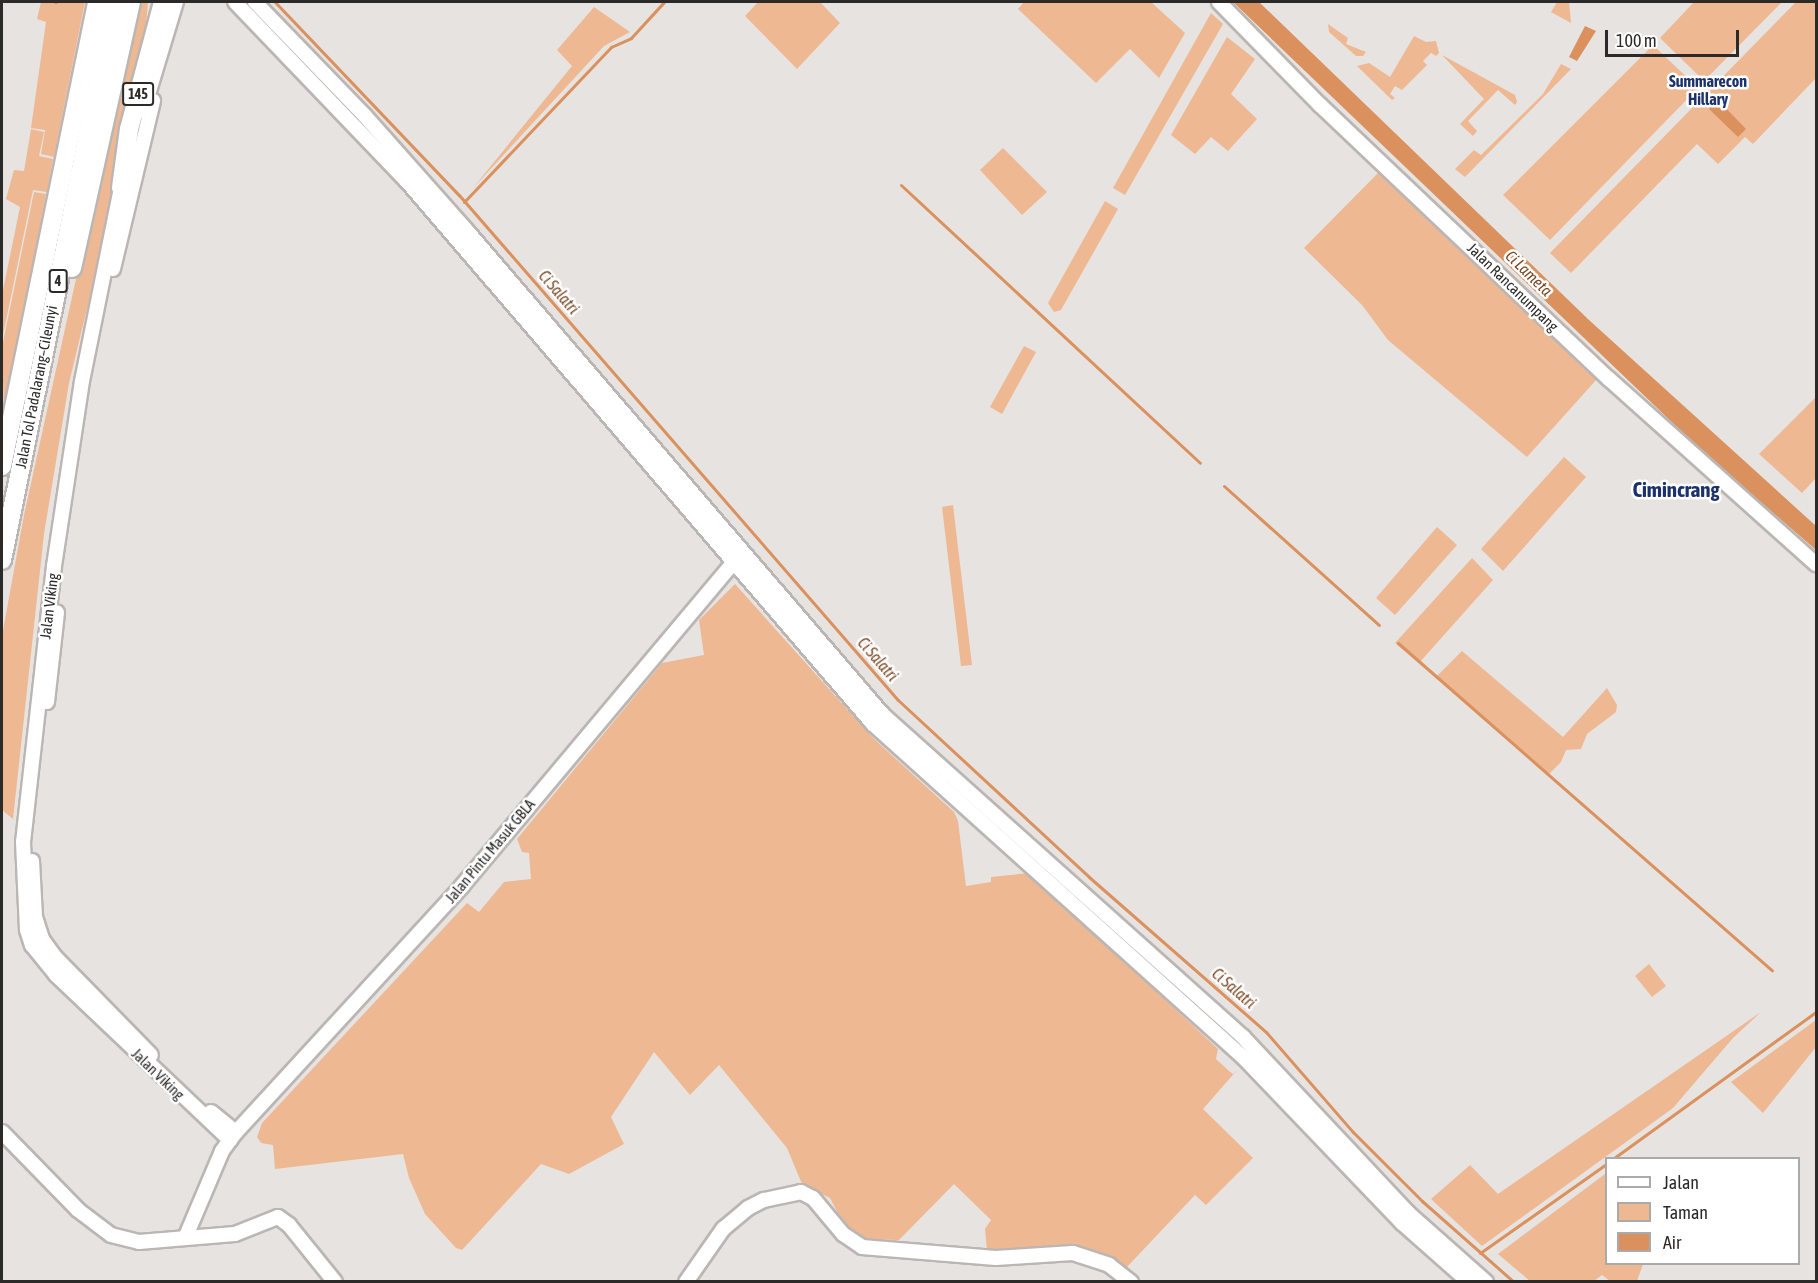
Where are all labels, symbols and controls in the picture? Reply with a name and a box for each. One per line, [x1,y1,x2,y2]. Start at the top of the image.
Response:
scale bar [1608,18,1742,56]
text: 100 m [1616,30,1657,51]
district label: Summarecon Hillary [1669,71,1747,109]
road number: 145 [122,83,154,105]
street label: Jalan Rancanumpang [1464,239,1562,335]
water label: Ci Lameta [1502,246,1556,300]
water label: Ci Salatri [535,266,583,318]
road number: 4 [48,270,68,292]
street label: Jalan Tol Padalarang–Cileunyi [11,304,61,470]
district label: Cimincrang [1633,476,1719,502]
street label: Jalan Viking [36,572,62,640]
water label: Ci Salatri [854,633,902,685]
street label: Jalan Pintu Masuk GBLA [441,795,539,907]
water label: Ci Salatri [1208,964,1260,1012]
street label: Jalan Viking [128,1045,188,1103]
legend [1605,1157,1800,1265]
text: Jalan [1663,1172,1699,1193]
text: Taman [1663,1202,1708,1223]
text: Air [1663,1232,1681,1253]

